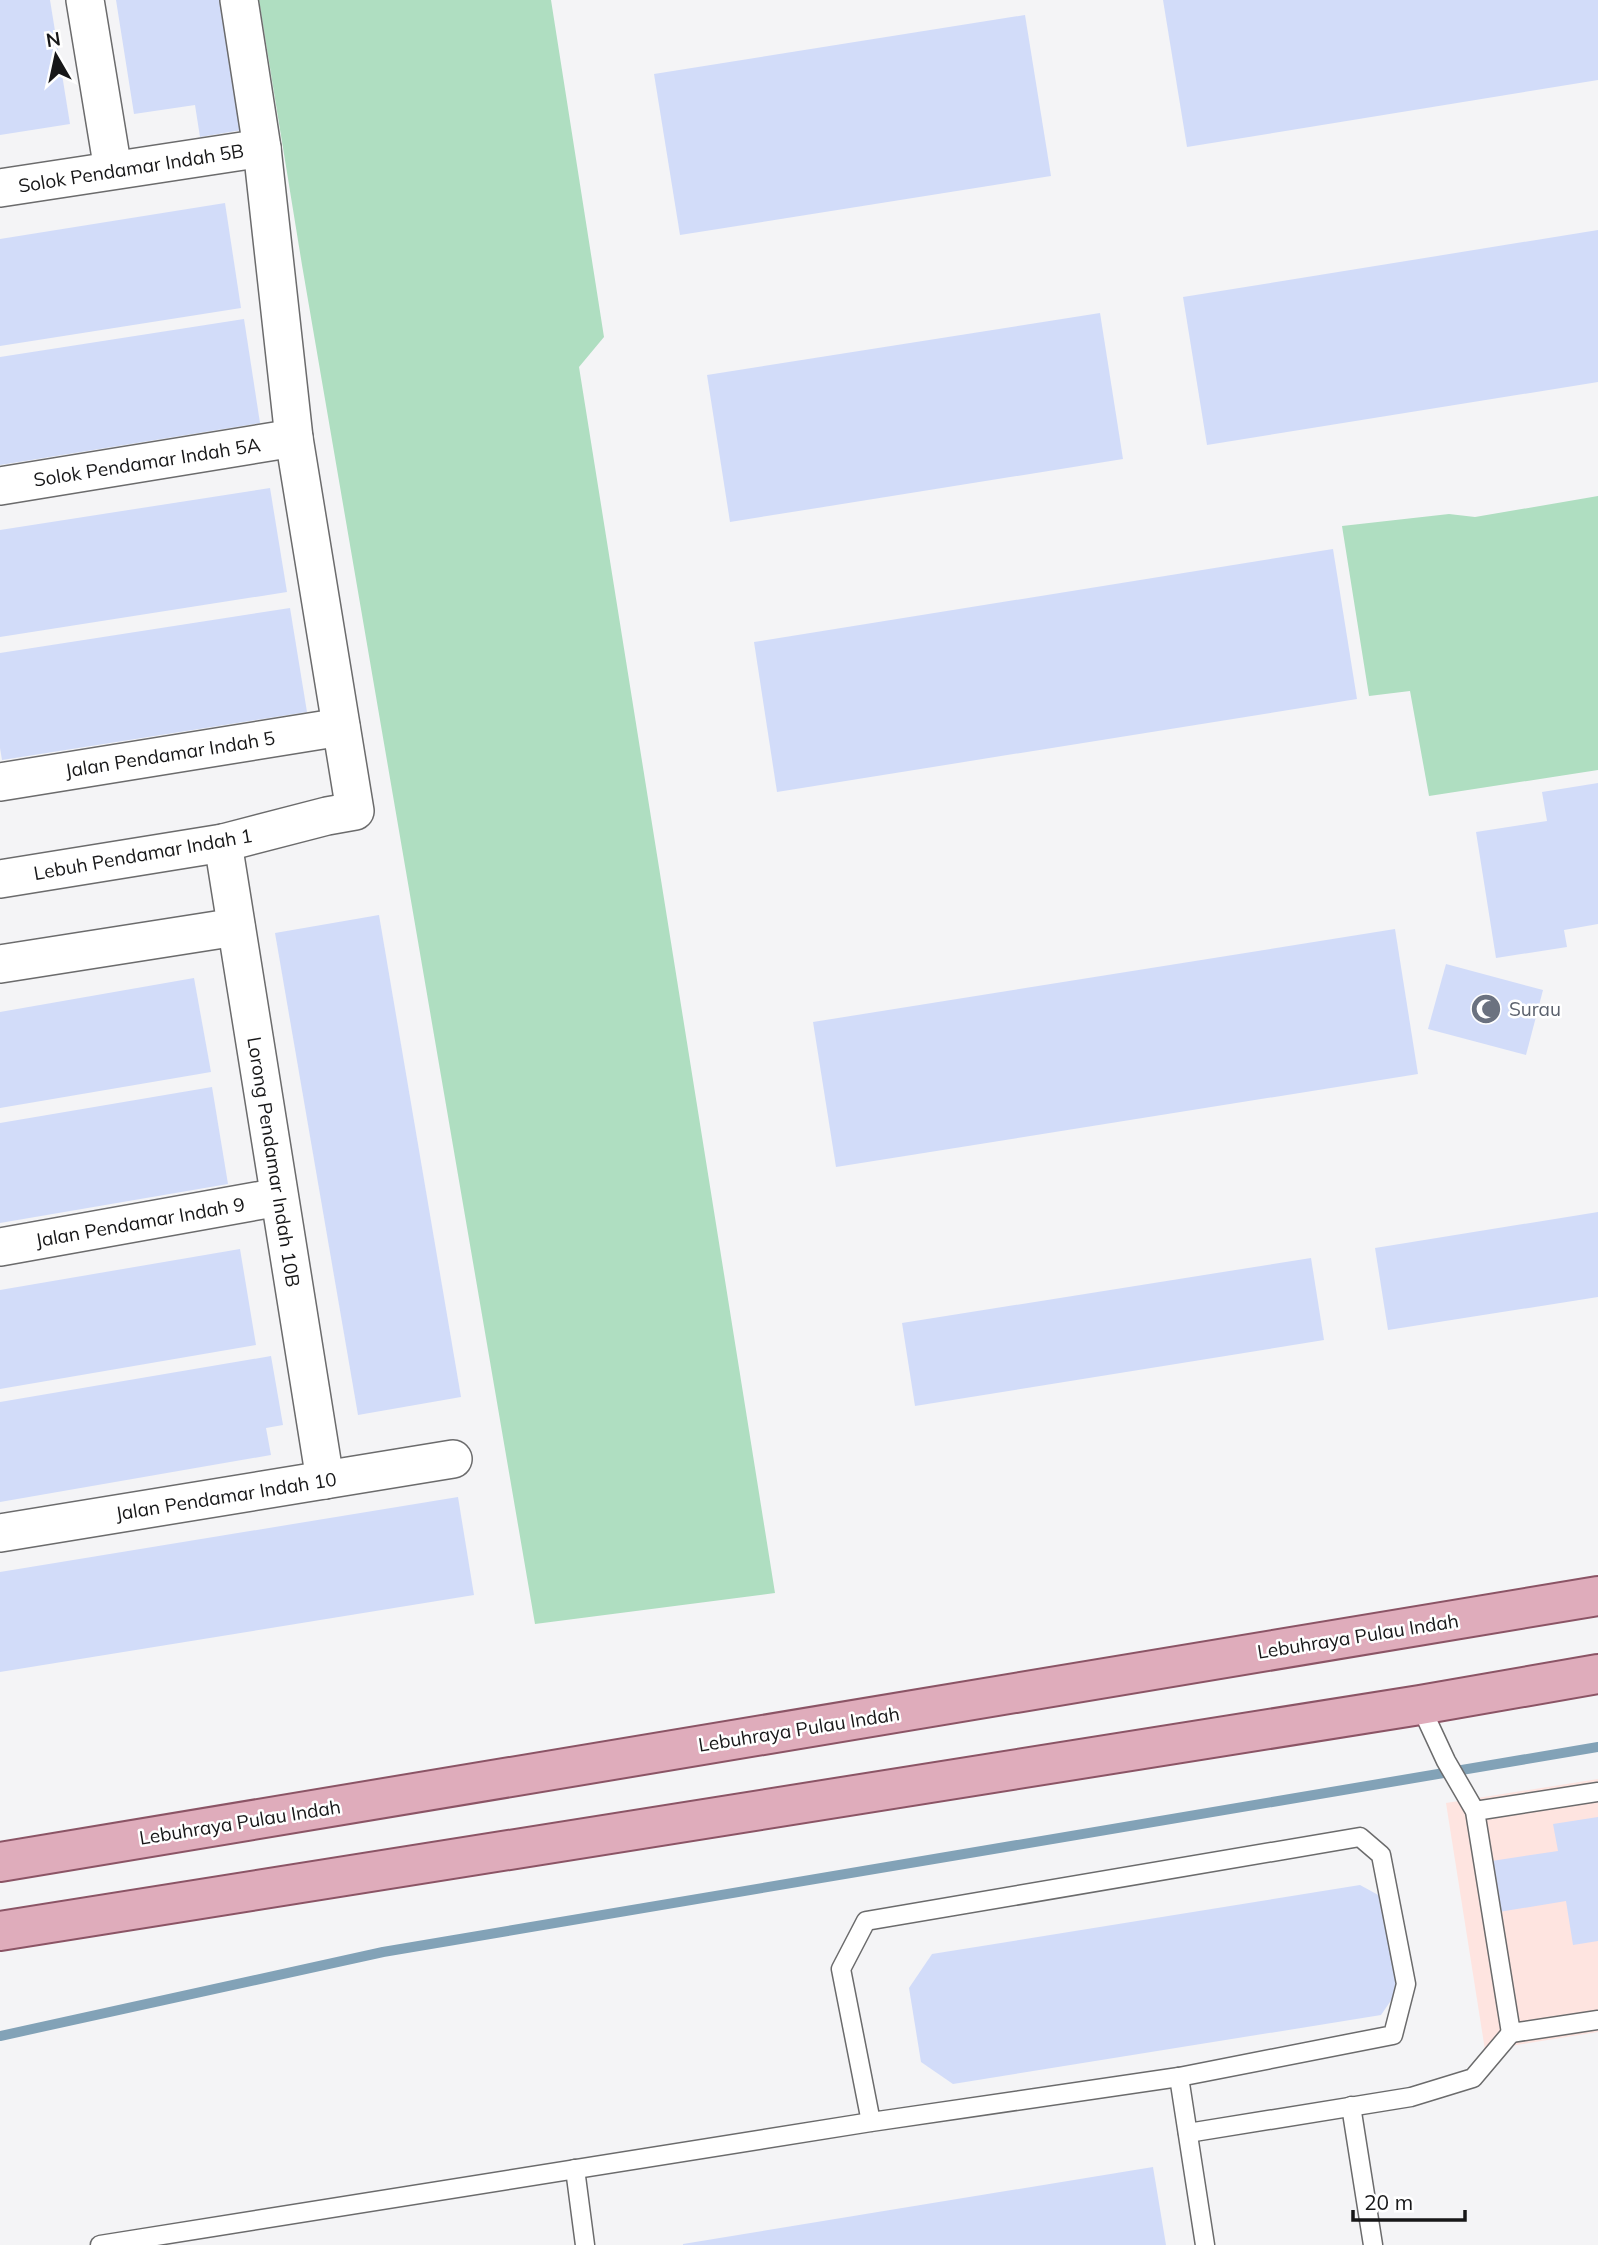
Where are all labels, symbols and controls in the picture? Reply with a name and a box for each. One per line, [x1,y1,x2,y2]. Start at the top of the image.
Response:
north arrow [21,21,91,91]
text: N [44,26,62,52]
street label: Solok Pendamar Indah 5B [16,138,246,198]
street label: Solok Pendamar Indah 5A [32,432,262,492]
street label: Jalan Pendamar Indah 5 [63,726,277,782]
street label: Lebuh Pendamar Indah 1 [32,823,254,885]
mosque icon: Surau [1469,992,1503,1026]
place label: Surau [1509,997,1561,1021]
street label: Lorong Pendamar Indah 10B [242,1035,306,1289]
street label: Jalan Pendamar Indah 9 [33,1192,247,1252]
street label: Jalan Pendamar Indah 10 [114,1467,338,1525]
street label: Lebuhraya Pulau Indah [1256,1608,1460,1664]
street label: Lebuhraya Pulau Indah [697,1701,901,1757]
street label: Lebuhraya Pulau Indah [138,1794,342,1850]
scale bar [1353,2178,1465,2222]
text: 20 m [1364,2189,1413,2215]

